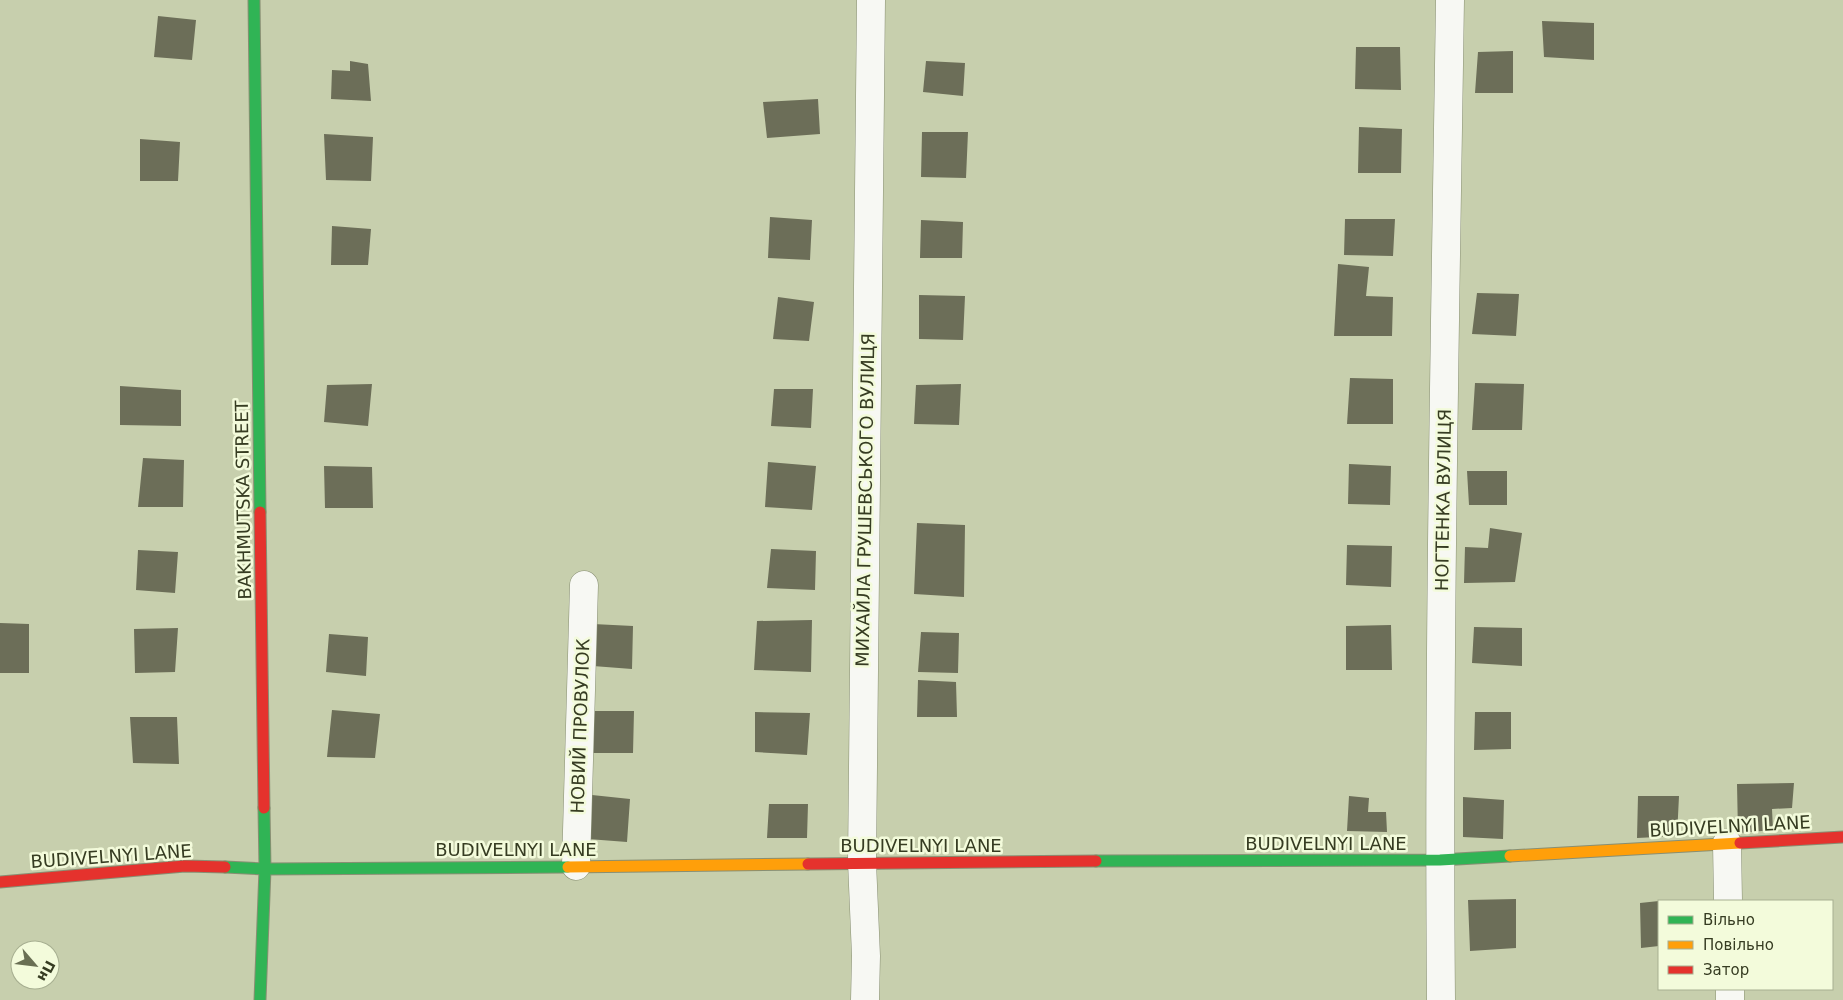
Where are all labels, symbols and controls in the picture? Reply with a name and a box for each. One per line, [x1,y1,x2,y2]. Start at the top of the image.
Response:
street label: МИХАЙЛА ГРУШЕВСЬКОГО ВУЛИЦЯ [852,333,878,667]
street label: BAKHMUTSKA STREET [231,399,255,600]
street label: НОГТЕНКА ВУЛИЦЯ [1431,409,1455,591]
street label: НОВИЙ ПРОВУЛОК [566,638,594,814]
street label: BUDIVELNYI LANE [1649,811,1811,841]
street label: BUDIVELNYI LANE [1245,833,1407,854]
street label: BUDIVELNYI LANE [840,835,1002,856]
street label: BUDIVELNYI LANE [435,839,597,860]
street label: BUDIVELNYI LANE [30,840,192,872]
legend [1658,900,1833,990]
text: Вільно [1703,911,1755,929]
text: Повільно [1703,936,1774,954]
north arrow [10,940,60,990]
text: Пн [34,958,59,984]
text: Затор [1703,961,1749,979]

